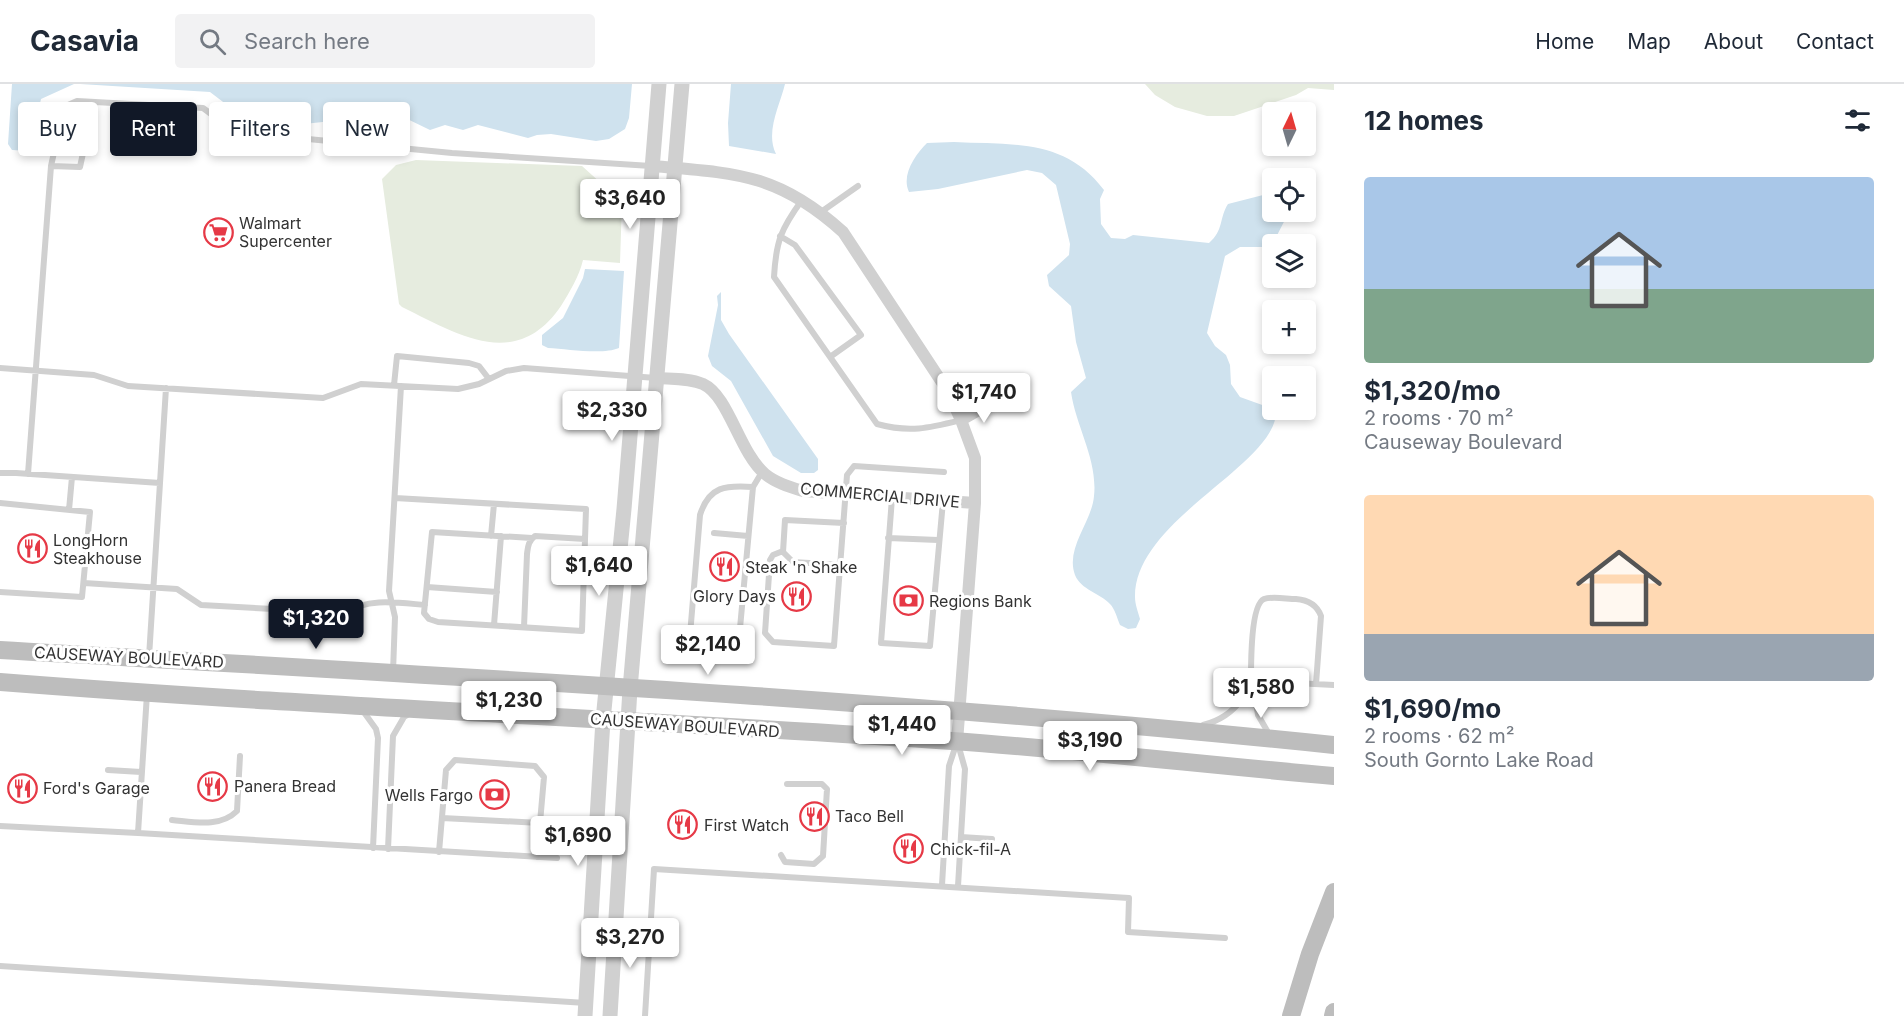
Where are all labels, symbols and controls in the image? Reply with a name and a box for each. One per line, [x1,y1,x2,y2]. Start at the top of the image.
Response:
search box [175,14,595,68]
text: Casavia [30,24,139,58]
icon: search [196,25,229,58]
text: Search here [244,28,370,54]
text: Home [1535,29,1594,54]
text: Map [1627,29,1671,54]
text: About [1704,29,1763,54]
text: Contact [1796,29,1874,54]
chip: Buy [18,102,98,156]
chip: Rent [110,102,197,156]
chip: Filters [209,102,311,156]
chip: New [323,102,410,156]
north arrow [1262,102,1316,156]
map controls [1262,102,1316,420]
icon: filters [1841,104,1874,137]
text: 12 homes [1364,105,1484,136]
button: locate [1262,168,1316,222]
pin: $3,640 [581,179,679,230]
text: $3,640 [594,186,666,210]
place label: Walmart Supercenter [239,213,332,251]
supermarket icon: Walmart Supercenter [202,216,234,248]
icon: home [1565,216,1673,324]
button: layers [1262,234,1316,288]
button: + [1262,300,1316,354]
button: − [1262,366,1316,420]
pin: $1,740 [935,373,1033,424]
text: $1,320/mo [1364,375,1501,406]
text: $1,740 [951,380,1017,404]
pin: $2,330 [563,391,661,442]
text: $2,330 [576,398,648,422]
text: 2 rooms · 70 m² [1364,406,1514,430]
text: Causeway Boulevard [1364,430,1563,454]
street label: COMMERCIAL DRIVE [799,478,961,512]
place label: LongHorn Steakhouse [53,530,142,568]
restaurant icon: LongHorn Steakhouse [16,533,48,565]
icon: home [1565,534,1673,642]
pin: $1,640 [550,546,648,597]
restaurant icon: Steak 'n Shake [708,551,740,583]
text: $1,640 [565,553,633,577]
place label: Steak 'n Shake [745,557,857,577]
restaurant icon: Glory Days [781,580,813,612]
bank icon: Regions Bank [892,585,924,617]
place label: Glory Days [693,586,776,606]
place label: Regions Bank [929,591,1032,611]
pin: $1,320 [267,599,365,650]
text: $1,320 [283,606,349,630]
pin: $2,140 [659,625,757,676]
text: $2,140 [675,632,741,656]
street label: CAUSEWAY BOULEVARD [34,642,224,672]
pin: $1,580 [1212,668,1310,719]
text: $1,580 [1227,675,1295,699]
pin: $1,230 [460,681,558,732]
text: $1,230 [475,688,543,712]
text: $1,690/mo [1364,693,1501,724]
pin: $1,440 [853,705,951,756]
street label: CAUSEWAY BOULEVARD [589,708,781,742]
text: $1,440 [868,712,936,736]
pin: $3,190 [1041,721,1139,772]
text: 2 rooms · 62 m² [1364,724,1515,748]
text: $3,190 [1057,728,1123,752]
text: South Gornto Lake Road [1364,748,1594,772]
restaurant icon: Panera Bread [197,770,229,802]
restaurant icon: Ford's Garage [6,772,38,804]
place label: Panera Bread [234,776,336,796]
place label: Ford's Garage [43,778,150,798]
bank icon: Wells Fargo [478,779,510,811]
place label: Wells Fargo [385,785,473,805]
restaurant icon: Taco Bell [798,800,830,832]
place label: Taco Bell [835,806,904,826]
restaurant icon: First Watch [667,809,699,841]
place label: First Watch [704,815,789,835]
pin: $1,690 [529,816,627,867]
text: $1,690 [544,823,612,847]
restaurant icon: Chick-fil-A [893,833,925,865]
place label: Chick-fil-A [930,839,1011,859]
pin: $3,270 [581,918,679,969]
text: $3,270 [595,925,665,949]

